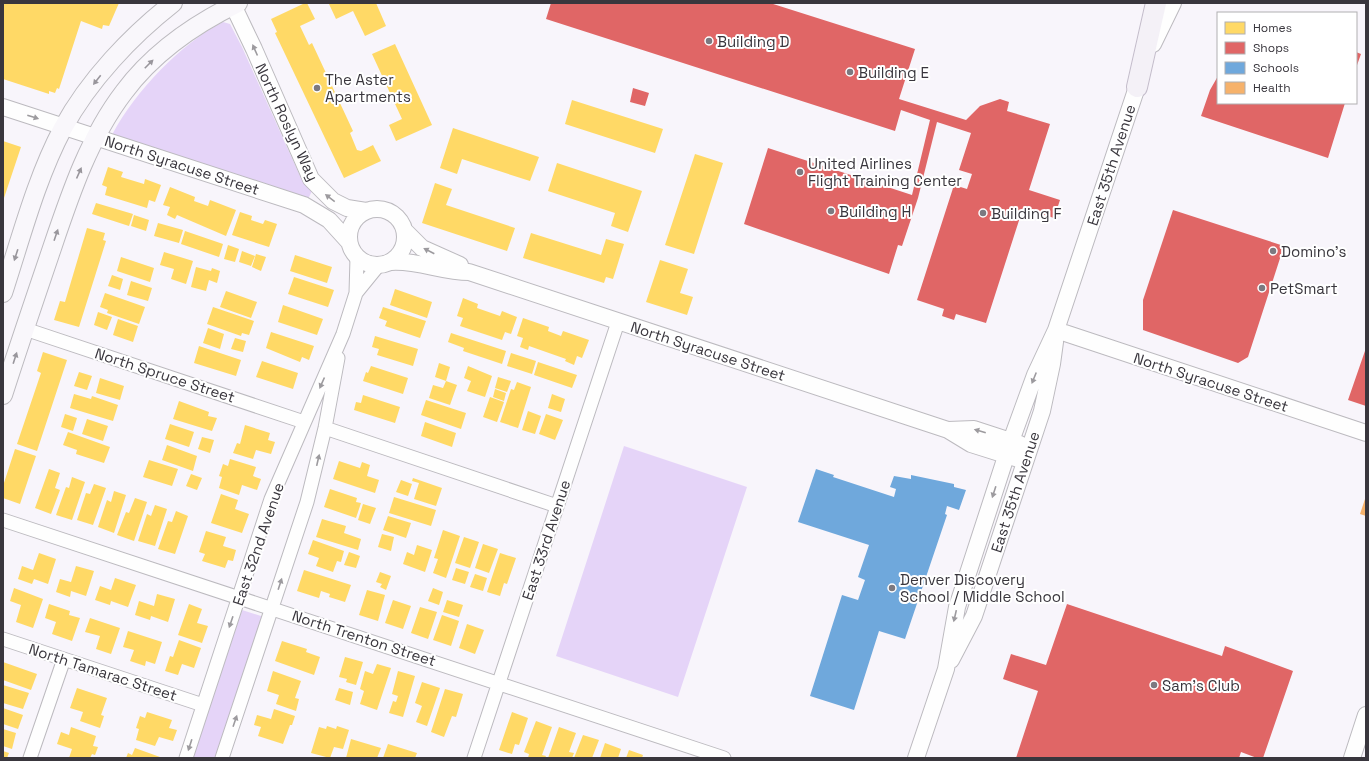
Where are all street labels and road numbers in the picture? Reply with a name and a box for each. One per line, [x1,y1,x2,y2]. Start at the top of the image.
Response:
street label: North Roslyn Way [251,60,323,184]
street label: East 35th Avenue [1082,102,1140,228]
street label: North Syracuse Street [102,131,262,199]
street label: North Syracuse Street [628,317,788,385]
street label: North Spruce Street [93,343,237,407]
street label: North Syracuse Street [1131,348,1291,416]
street label: East 35th Avenue [986,429,1044,555]
street label: East 33rd Avenue [518,477,574,603]
street label: East 32nd Avenue [228,480,288,608]
street label: North Trenton Street [290,606,438,670]
street label: North Tamarac Street [27,639,180,705]

